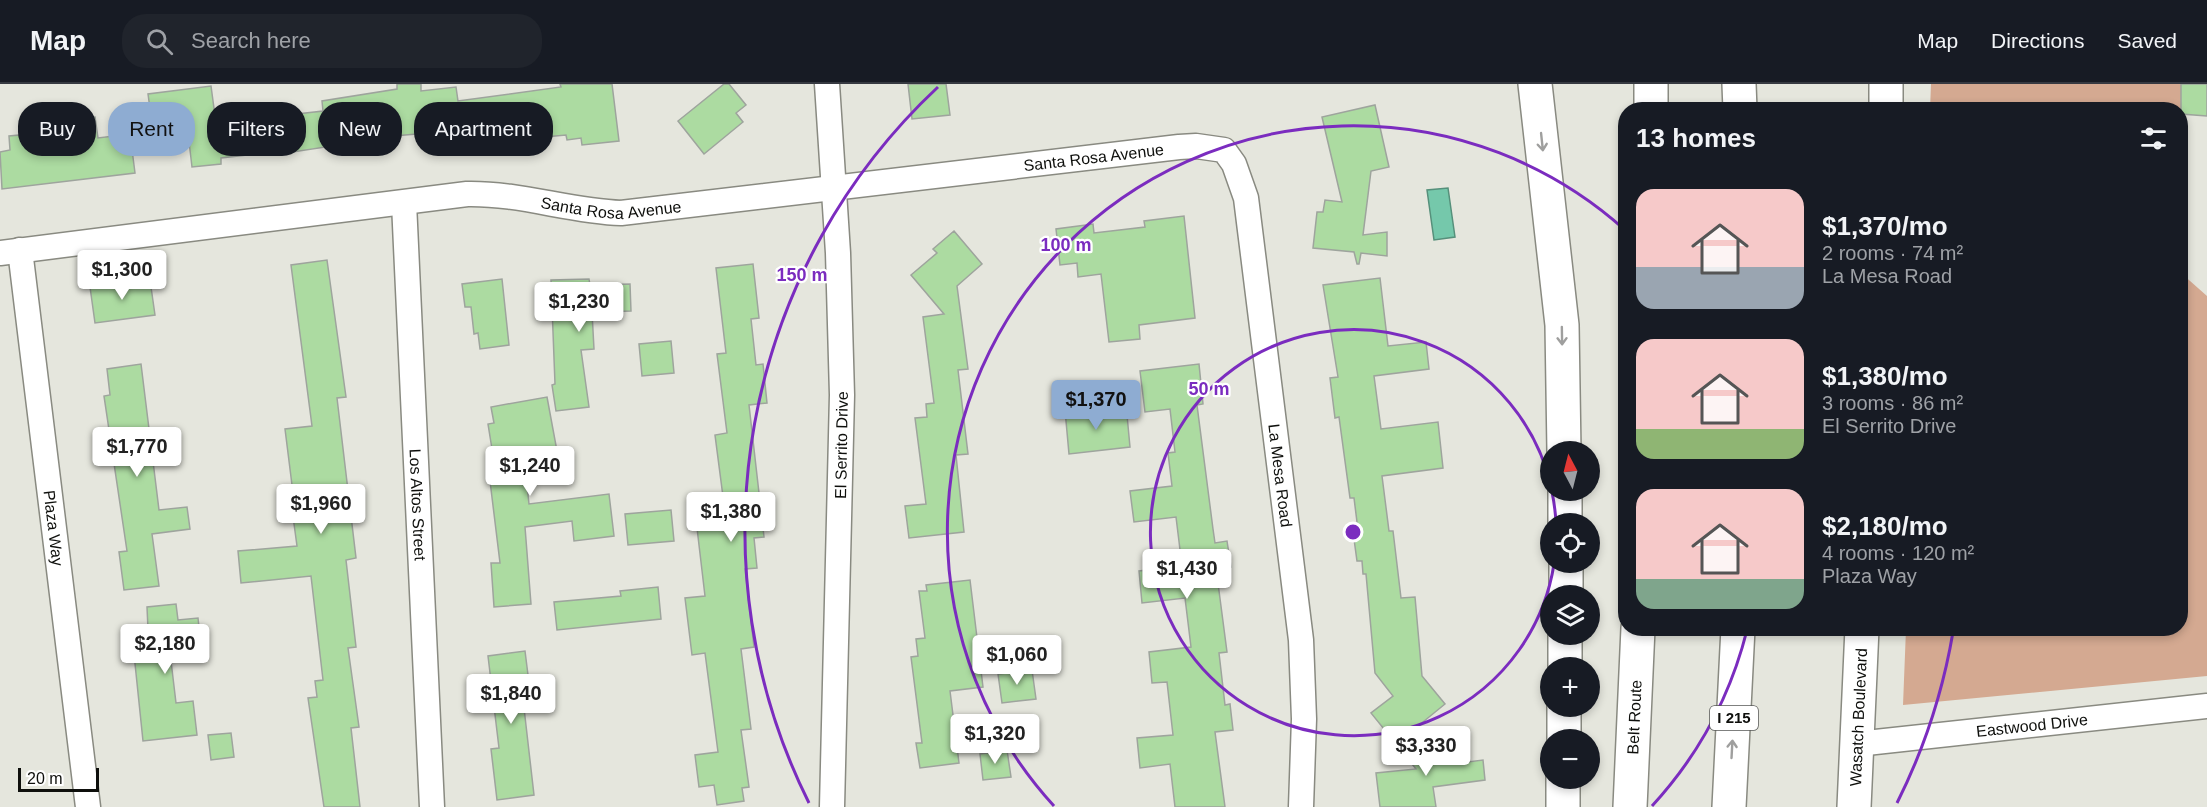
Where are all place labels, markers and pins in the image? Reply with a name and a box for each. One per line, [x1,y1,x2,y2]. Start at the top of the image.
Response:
pin: $1,300 [73,250,171,301]
pin: $1,230 [530,282,628,333]
pin: $1,370 [1047,380,1145,431]
pin: $1,770 [88,427,186,478]
pin: $1,240 [481,446,579,497]
pin: $1,960 [272,484,370,535]
pin: $1,380 [682,492,780,543]
centre of rings [1343,522,1363,542]
pin: $1,430 [1138,549,1236,600]
pin: $2,180 [116,624,214,675]
pin: $1,060 [968,635,1066,686]
pin: $1,840 [462,674,560,725]
pin: $1,320 [946,714,1044,765]
pin: $3,330 [1377,726,1475,777]

